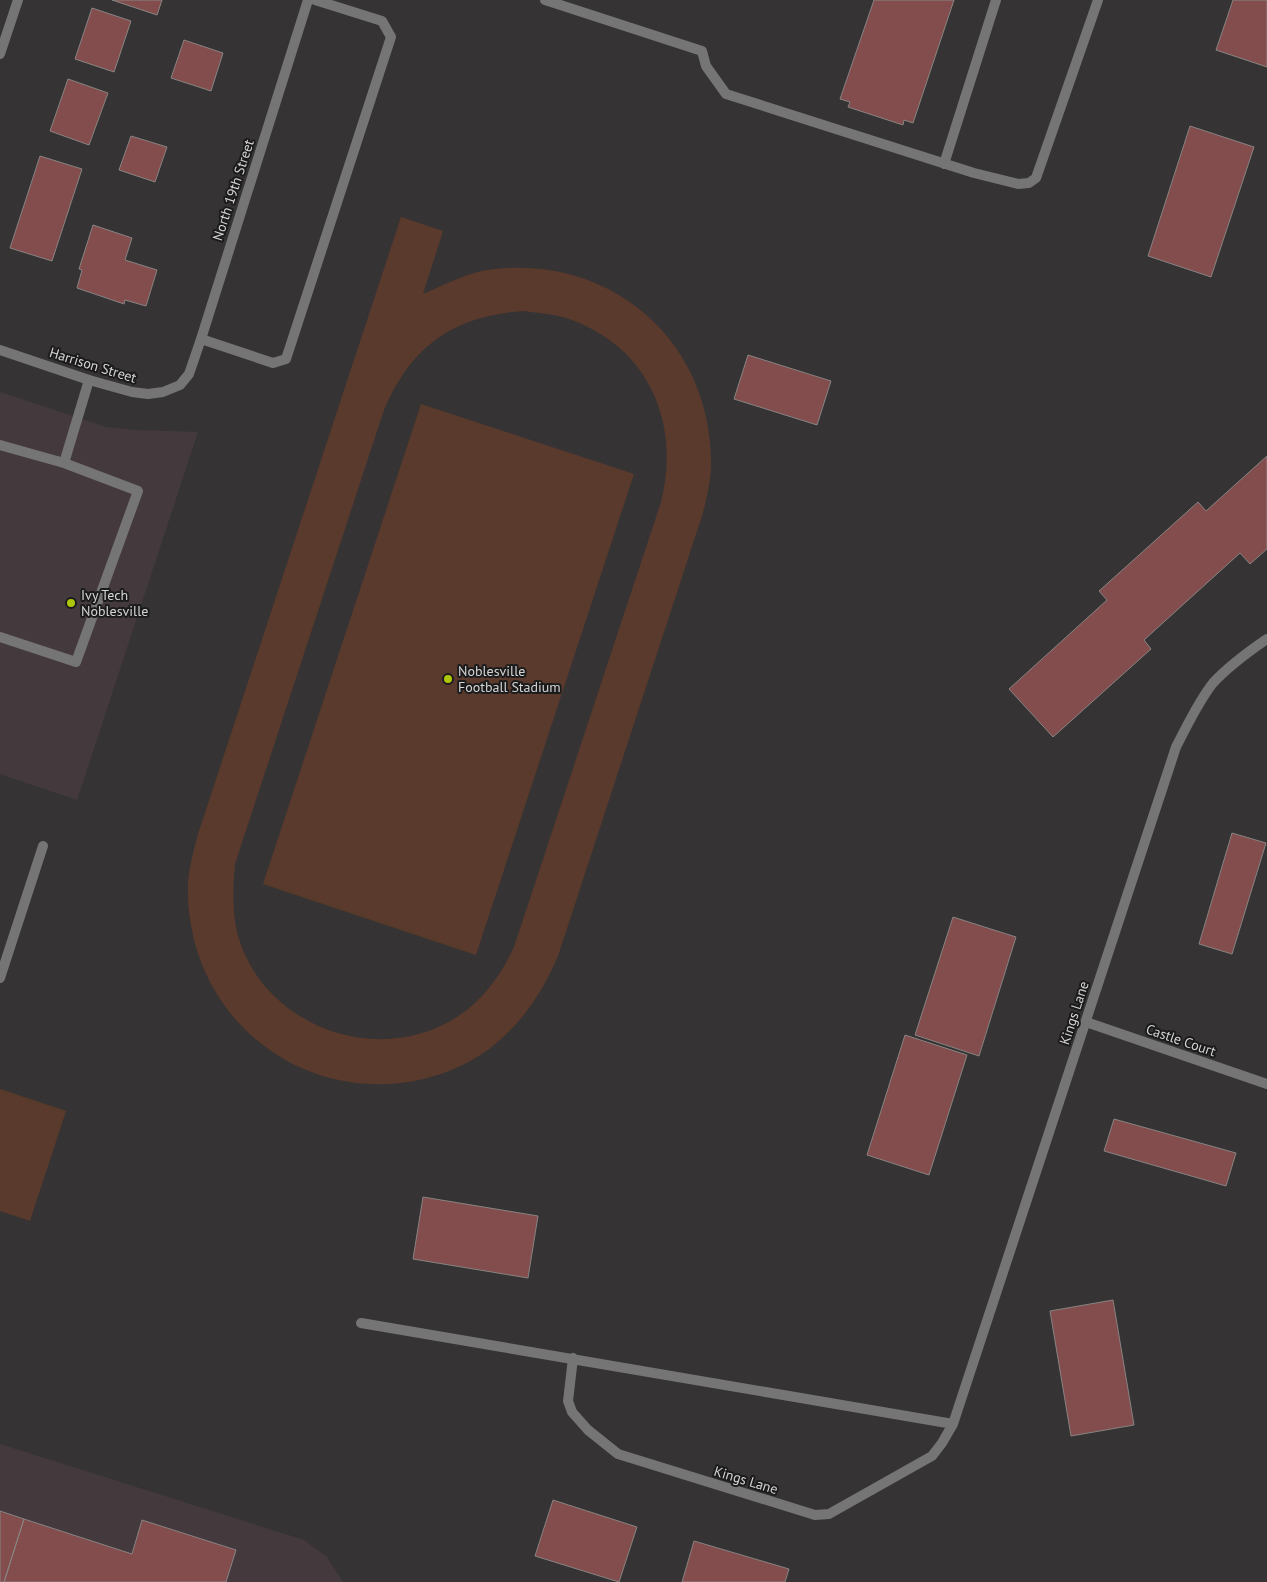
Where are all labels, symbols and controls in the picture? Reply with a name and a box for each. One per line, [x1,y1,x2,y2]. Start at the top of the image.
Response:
street label: North 19th Street [208,137,258,243]
street label: Harrison Street [47,343,139,387]
place label: Ivy Tech Noblesville [81,586,148,620]
marker: Ivy Tech Noblesville [65,597,77,609]
place label: Noblesville Football Stadium [458,662,561,696]
marker: Noblesville Football Stadium [442,673,454,685]
street label: Kings Lane [1055,979,1093,1047]
street label: Castle Court [1144,1020,1219,1060]
street label: Kings Lane [712,1462,780,1498]

